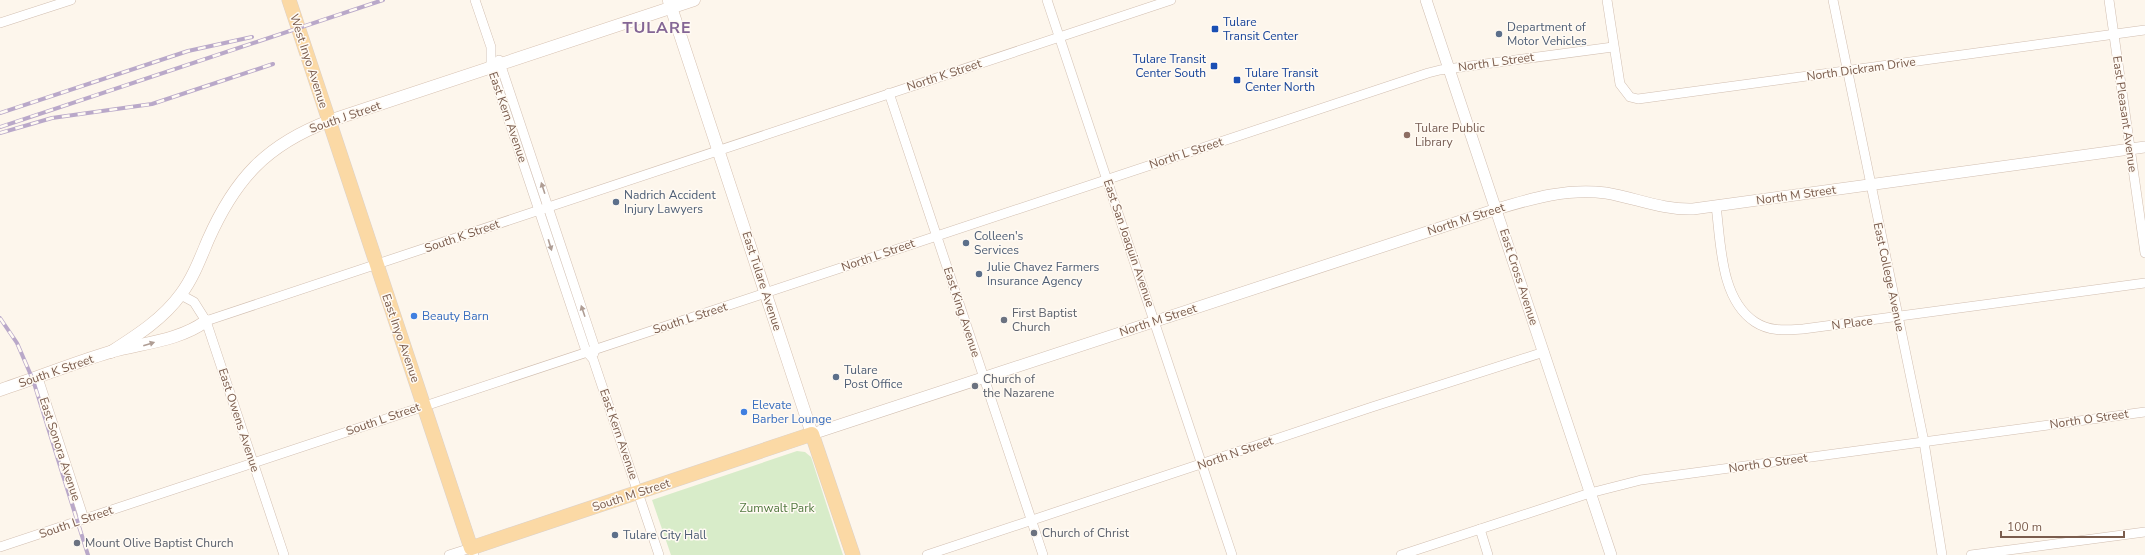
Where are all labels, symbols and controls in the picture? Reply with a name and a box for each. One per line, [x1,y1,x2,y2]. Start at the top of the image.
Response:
street label: West Inyo Avenue [286,12,332,110]
place label: Tulare Transit Center [1223,14,1299,44]
district label: TULARE [623,17,691,39]
place label: Department of Motor Vehicles [1507,19,1587,49]
marker: Tulare Transit Center [1210,24,1220,34]
marker: Department of Motor Vehicles [1494,29,1504,39]
street label: North L Street [1457,49,1536,75]
place label: Tulare Transit Center South [1133,51,1207,81]
street label: North Dickram Drive [1805,53,1917,85]
street label: North K Street [905,55,984,95]
street label: East Pleasant Avenue [2109,55,2141,173]
marker: Tulare Transit Center South [1209,61,1219,71]
place label: Tulare Transit Center North [1245,65,1319,95]
street label: East Kern Avenue [485,69,531,165]
marker: Tulare Transit Center North [1232,75,1242,85]
street label: South J Street [307,97,384,137]
place label: Tulare Public Library [1415,120,1485,150]
marker: Tulare Public Library [1402,130,1412,140]
street label: North L Street [1147,133,1226,172]
street label: East San Joaquin Avenue [1100,177,1158,309]
one-way arrow [540,181,546,193]
street label: North M Street [1755,181,1838,209]
place label: Nadrich Accident Injury Lawyers [624,187,716,217]
marker: Nadrich Accident Injury Lawyers [611,197,621,207]
street label: North M Street [1425,199,1507,239]
street label: South K Street [422,215,502,256]
street label: East College Avenue [1870,221,1908,333]
street label: East Cross Avenue [1496,227,1542,327]
place label: Colleen's Services [974,228,1024,258]
street label: East Tulare Avenue [738,229,786,333]
street label: North L Street [839,235,918,275]
marker: Colleen's Services [961,238,971,248]
one-way arrow [547,239,553,251]
place label: Julie Chavez Farmers Insurance Agency [986,259,1100,289]
street label: East King Avenue [940,265,984,359]
marker: Julie Chavez Farmers Insurance Agency [974,269,984,279]
street label: East Inyo Avenue [378,292,424,384]
street label: South L Street [651,298,730,338]
street label: North M Street [1117,300,1199,340]
one-way arrow [580,305,586,317]
place label: First Baptist Church [1012,305,1078,335]
place label: Beauty Barn [422,308,489,324]
marker: Beauty Barn [409,311,419,321]
street label: N Place [1831,313,1873,333]
marker: First Baptist Church [999,315,1009,325]
one-way arrow [143,341,155,347]
street label: South K Street [16,350,96,391]
place label: Tulare Post Office [844,362,903,392]
street label: East Owens Avenue [215,366,263,474]
place label: Church of the Nazarene [983,371,1054,401]
marker: Tulare Post Office [831,372,841,382]
marker: Church of the Nazarene [970,381,980,391]
street label: East Kern Avenue [596,386,642,482]
street label: East Sonora Avenue [36,395,84,503]
place label: Elevate Barber Lounge [752,397,832,427]
street label: South L Street [344,399,423,439]
street label: North O Street [2049,405,2130,432]
marker: Elevate Barber Lounge [739,407,749,417]
street label: North N Street [1195,432,1276,473]
street label: North O Street [1728,449,1809,476]
street label: South M Street [590,475,673,515]
park label: Zumwalt Park [740,500,815,516]
street label: South L Street [37,502,116,542]
scale bar [2001,513,2124,539]
text: 100 m [2007,519,2042,535]
place label: Church of Christ [1042,525,1130,541]
place label: Tulare City Hall [623,527,707,543]
marker: Church of Christ [1029,528,1039,538]
marker: Tulare City Hall [610,530,620,540]
place label: Mount Olive Baptist Church [85,535,233,551]
marker: Mount Olive Baptist Church [72,538,82,548]

